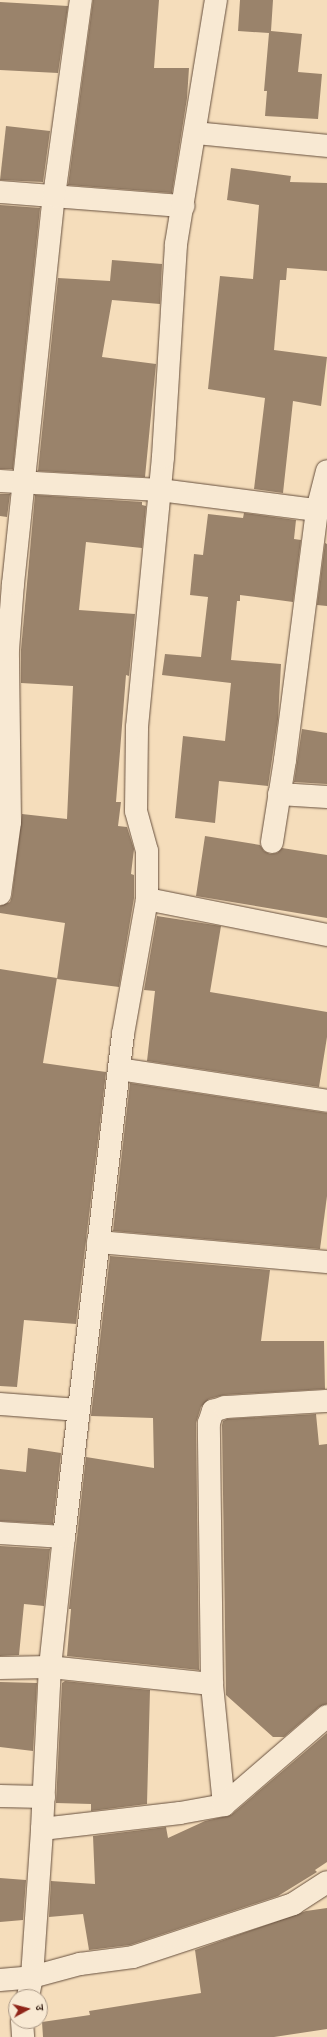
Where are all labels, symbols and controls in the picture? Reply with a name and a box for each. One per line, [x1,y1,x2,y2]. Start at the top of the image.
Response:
north arrow [8,1989,48,2029]
text: उ [33,2004,46,2011]

